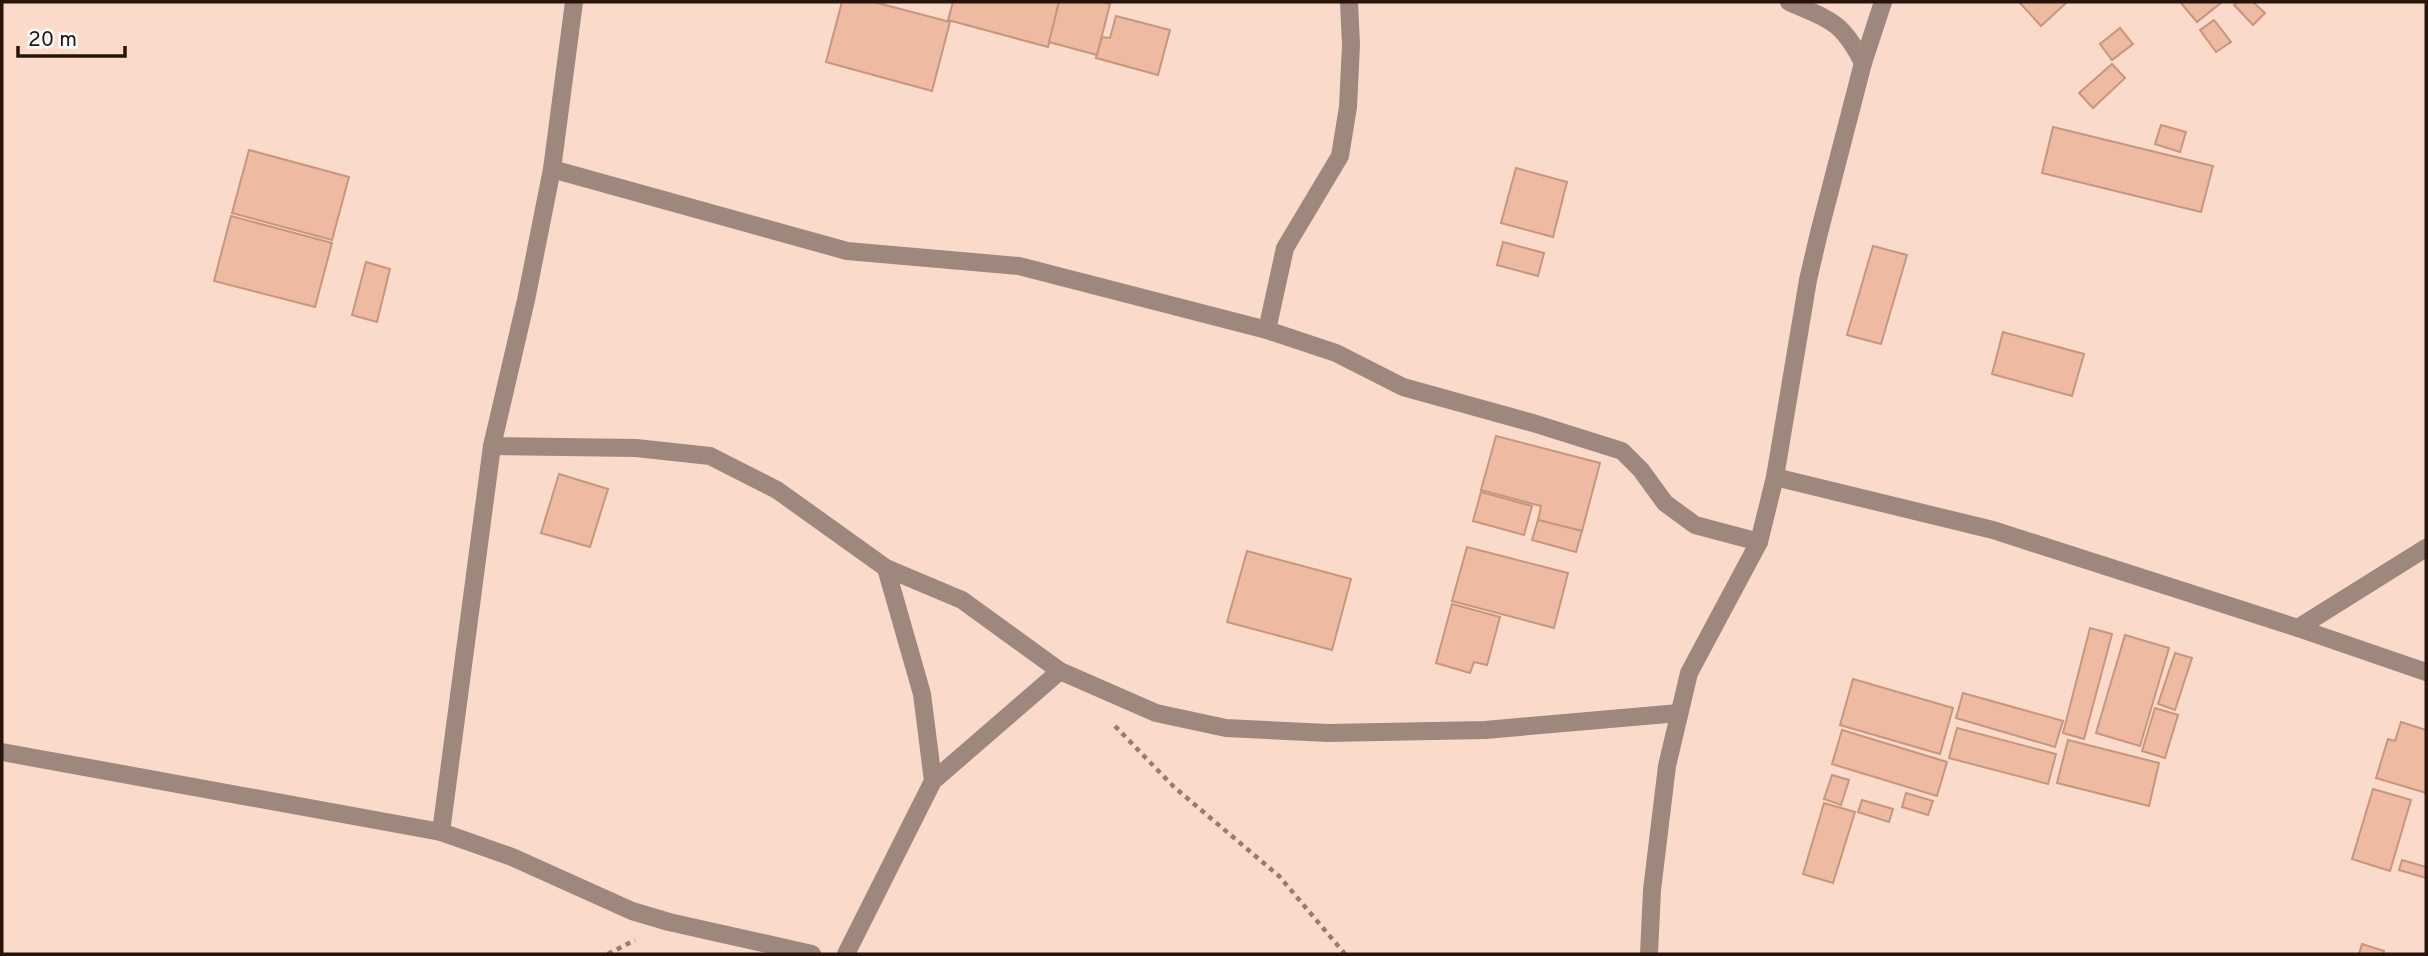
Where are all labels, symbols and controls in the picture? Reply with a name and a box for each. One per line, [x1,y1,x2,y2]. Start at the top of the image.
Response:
scale bar [18,14,124,58]
text: 20 m [28,27,77,54]

